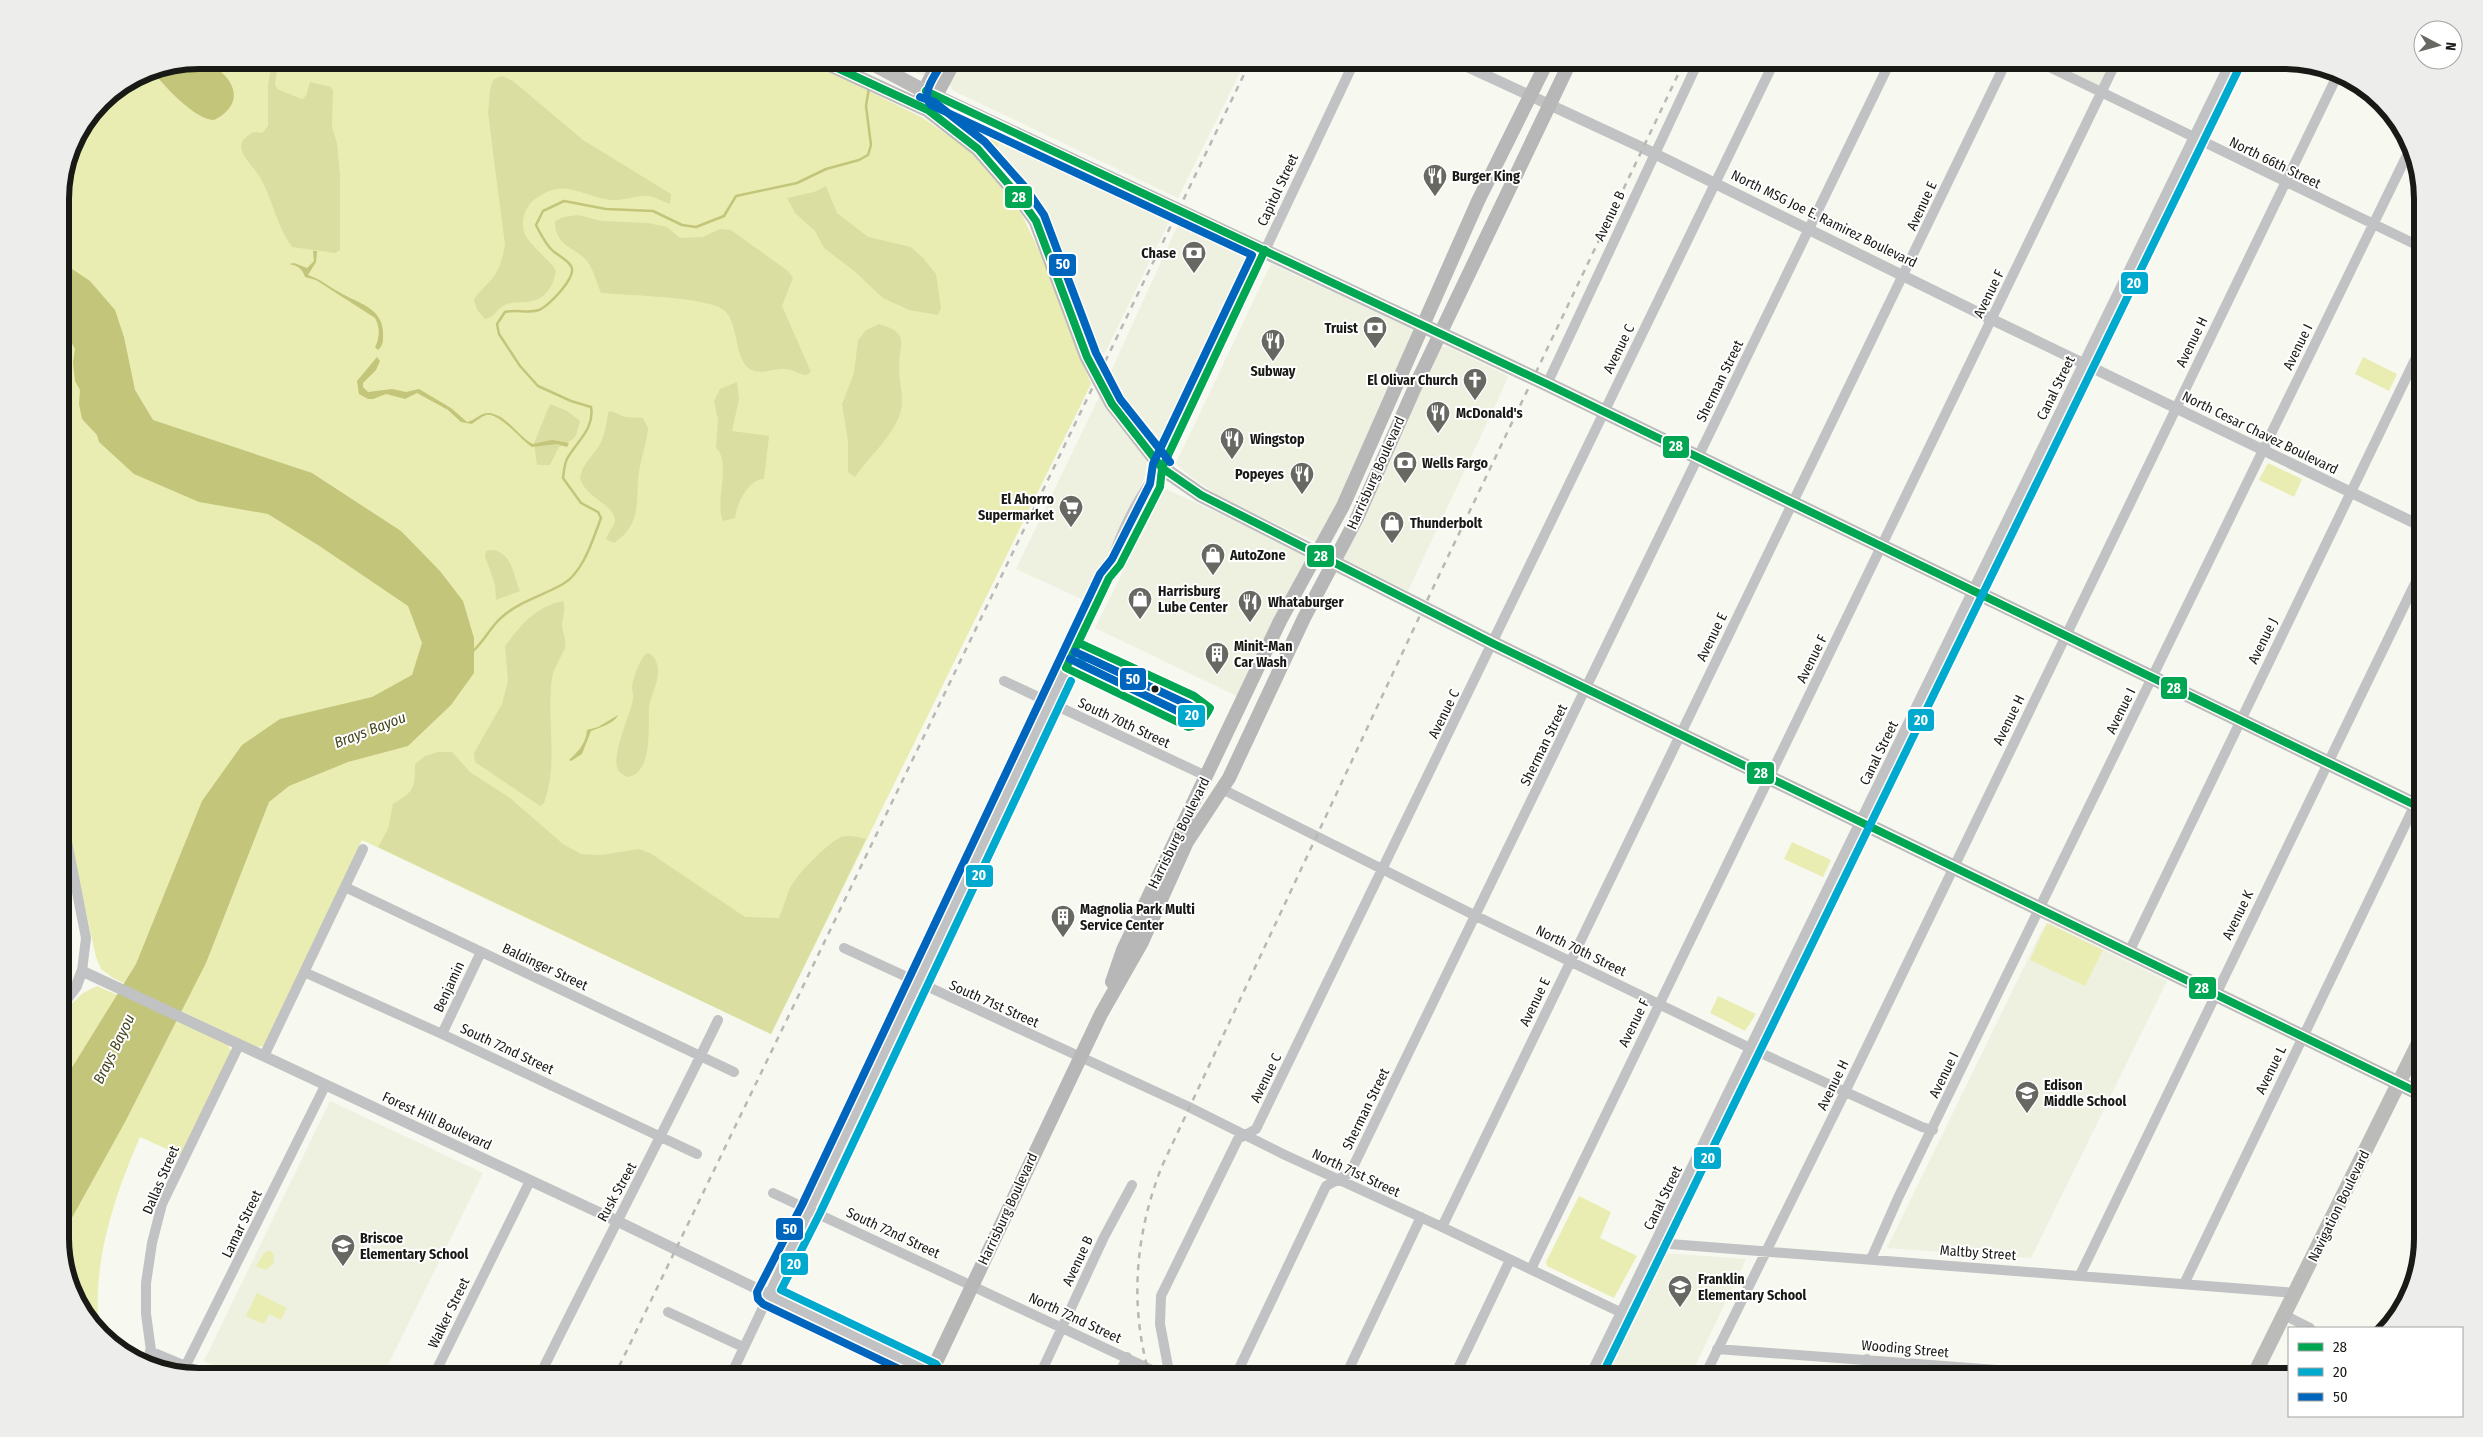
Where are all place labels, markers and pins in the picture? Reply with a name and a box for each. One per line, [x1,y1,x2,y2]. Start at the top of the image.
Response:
restaurant icon: Burger King [1422,163,1448,197]
place label: Burger King [1452,168,1520,185]
bank icon: Chase [1181,240,1207,274]
place label: Chase [1141,245,1176,262]
bank icon: Truist [1362,315,1388,349]
place label: Truist [1324,320,1359,337]
restaurant icon: Subway [1260,328,1286,362]
place label: Subway [1251,363,1296,380]
church icon: El Olivar Church [1462,367,1488,401]
place label: El Olivar Church [1367,372,1458,389]
restaurant icon: McDonald's [1425,400,1451,434]
place label: McDonald's [1456,405,1523,422]
restaurant icon: Wingstop [1219,426,1245,460]
place label: Wingstop [1250,431,1305,448]
bank icon: Wells Fargo [1392,450,1418,484]
place label: Wells Fargo [1422,455,1488,472]
restaurant icon: Popeyes [1289,461,1315,495]
place label: Popeyes [1235,466,1284,483]
place label: El Ahorro Supermarket [978,491,1055,524]
supermarket icon: El Ahorro Supermarket [1058,494,1084,528]
shop icon: Thunderbolt [1379,510,1405,544]
place label: Thunderbolt [1410,515,1484,532]
shop icon: AutoZone [1200,542,1226,576]
place label: AutoZone [1229,547,1286,564]
place label: Harrisburg Lube Center [1158,583,1228,616]
shop icon: Harrisburg Lube Center [1127,586,1153,620]
restaurant icon: Whataburger [1237,589,1263,623]
place label: Whataburger [1268,594,1344,611]
place label: Minit-Man Car Wash [1234,638,1293,671]
building icon: Minit-Man Car Wash [1204,641,1230,675]
unlabelled marker [1150,684,1160,694]
place label: Magnolia Park Multi Service Center [1080,901,1195,934]
building icon: Magnolia Park Multi Service Center [1050,904,1076,938]
place label: Edison Middle School [2044,1077,2126,1110]
school or university icon: Edison Middle School [2014,1080,2040,1114]
place label: Briscoe Elementary School [360,1230,469,1263]
school or university icon: Briscoe Elementary School [330,1233,356,1267]
place label: Franklin Elementary School [1698,1271,1807,1304]
school or university icon: Franklin Elementary School [1667,1274,1693,1308]

